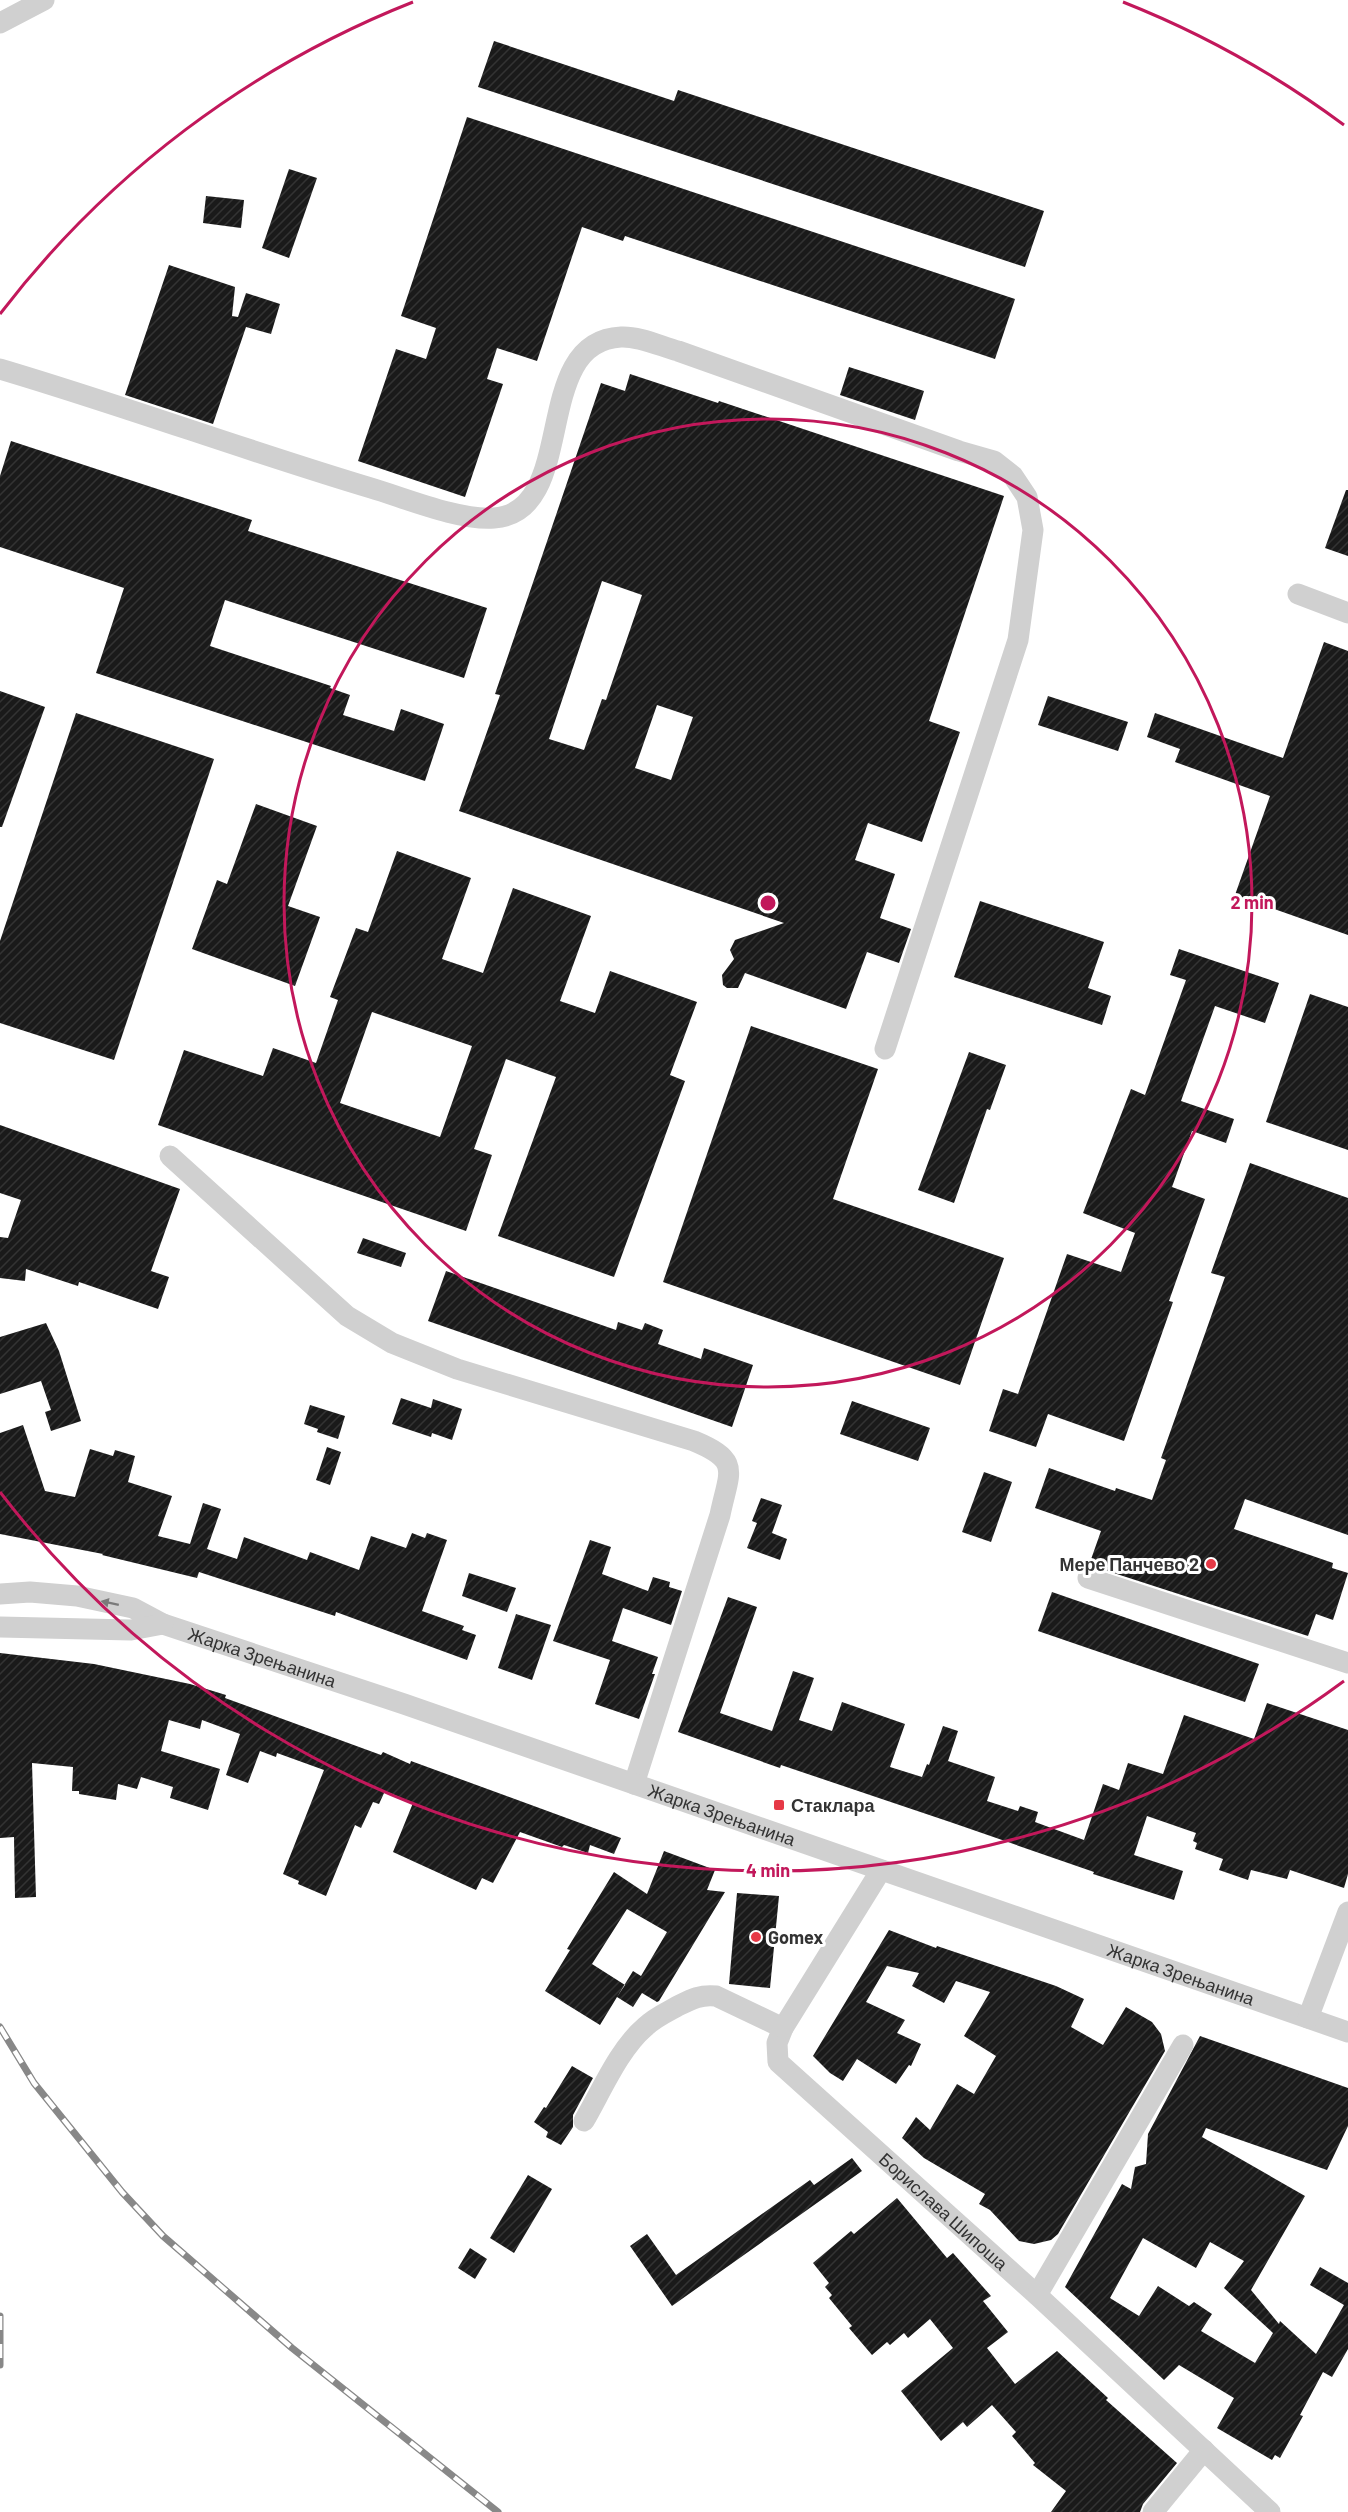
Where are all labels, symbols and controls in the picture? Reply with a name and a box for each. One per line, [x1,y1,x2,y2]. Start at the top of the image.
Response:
text: 2 min [1230,891,1274,913]
centre of rings [758,893,778,913]
place label: Мере Панчево 2 [1060,1553,1199,1575]
marker: Мере Панчево 2 [1204,1557,1218,1571]
one-way arrow [100,1598,119,1607]
street label: Жарка Зрењанина [185,1622,340,1692]
street label: Жарка Зрењанина [645,1779,799,1850]
place label: Стаклара [791,1794,875,1816]
marker: Стаклара [772,1798,786,1812]
text: 4 min [746,1859,790,1881]
place label: Gomex [768,1926,823,1948]
marker: Gomex [749,1930,763,1944]
street label: Жарка Зрењанина [1105,1938,1258,2010]
street label: Борислава Шипоша [875,2148,1013,2275]

